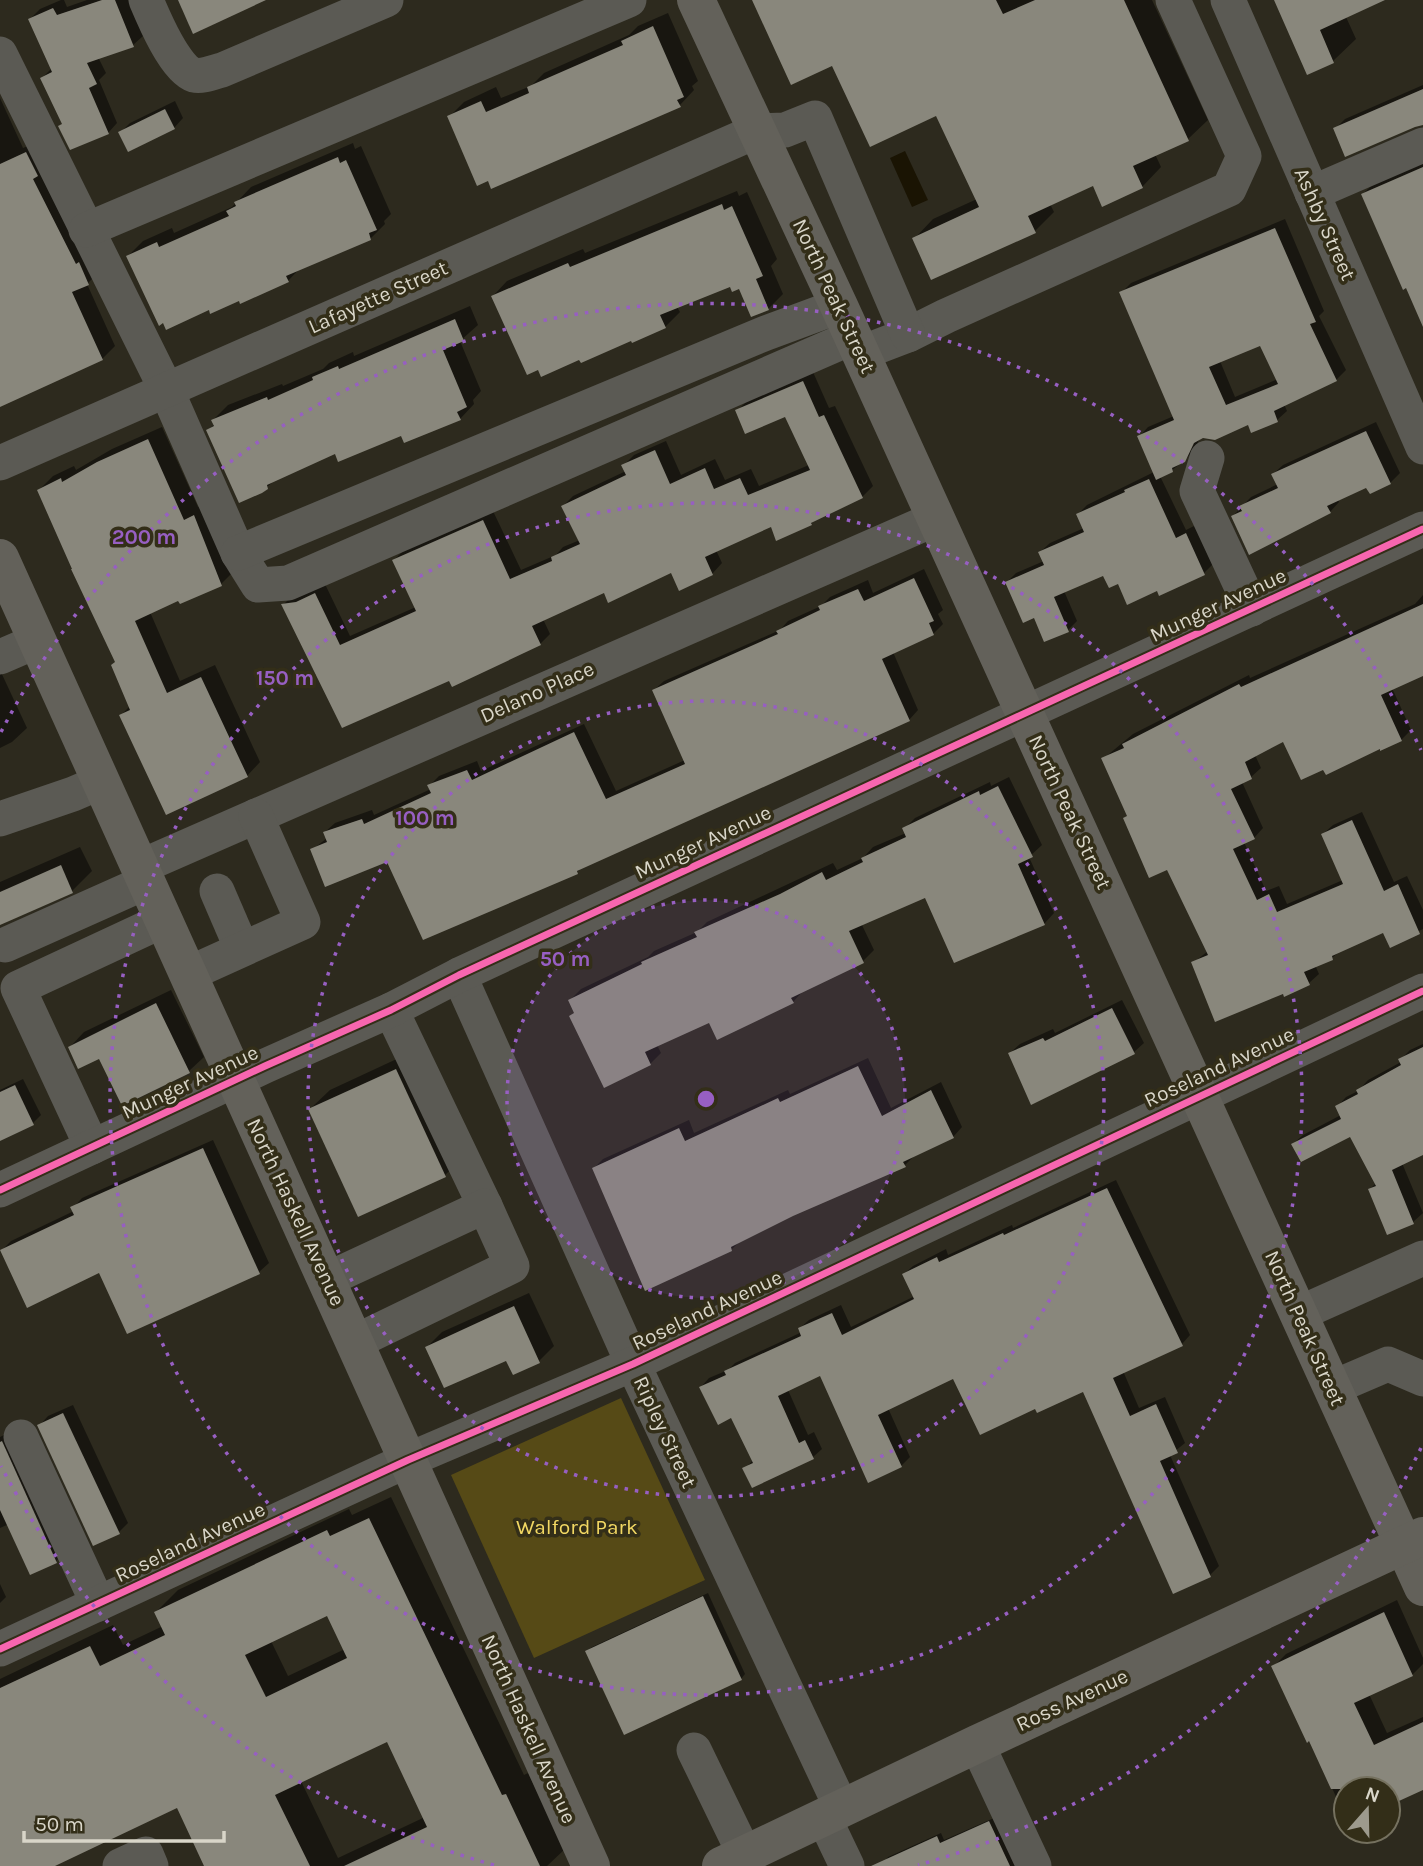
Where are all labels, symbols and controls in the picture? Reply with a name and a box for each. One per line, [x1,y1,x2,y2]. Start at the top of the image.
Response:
street label: Ashby Street [1290,164,1361,284]
street label: North Peak Street [788,215,880,377]
street label: Lafayette Street [305,256,451,338]
text: 200 m [112,525,176,549]
street label: Munger Avenue [1146,563,1290,647]
street label: Delano Place [476,656,598,728]
text: 150 m [256,666,314,690]
street label: North Peak Street [1024,731,1116,893]
street label: Munger Avenue [631,800,775,884]
text: 100 m [395,806,455,830]
text: 50 m [540,947,590,971]
street label: Roseland Avenue [1140,1022,1298,1112]
street label: Munger Avenue [118,1040,262,1124]
centre of rings [694,1087,718,1111]
street label: North Haskell Avenue [242,1114,350,1310]
street label: North Peak Street [1260,1247,1350,1409]
street label: Roseland Avenue [628,1265,786,1355]
street label: Ripley Street [629,1372,701,1492]
street label: Roseland Avenue [111,1497,269,1587]
park label: Walford Park [516,1515,638,1539]
street label: North Haskell Avenue [477,1631,581,1827]
street label: Ross Avenue [1012,1664,1132,1736]
north arrow [1332,1775,1402,1845]
text: N [1362,1782,1383,1808]
scale bar [24,1800,224,1844]
text: 50 m [35,1812,84,1836]

